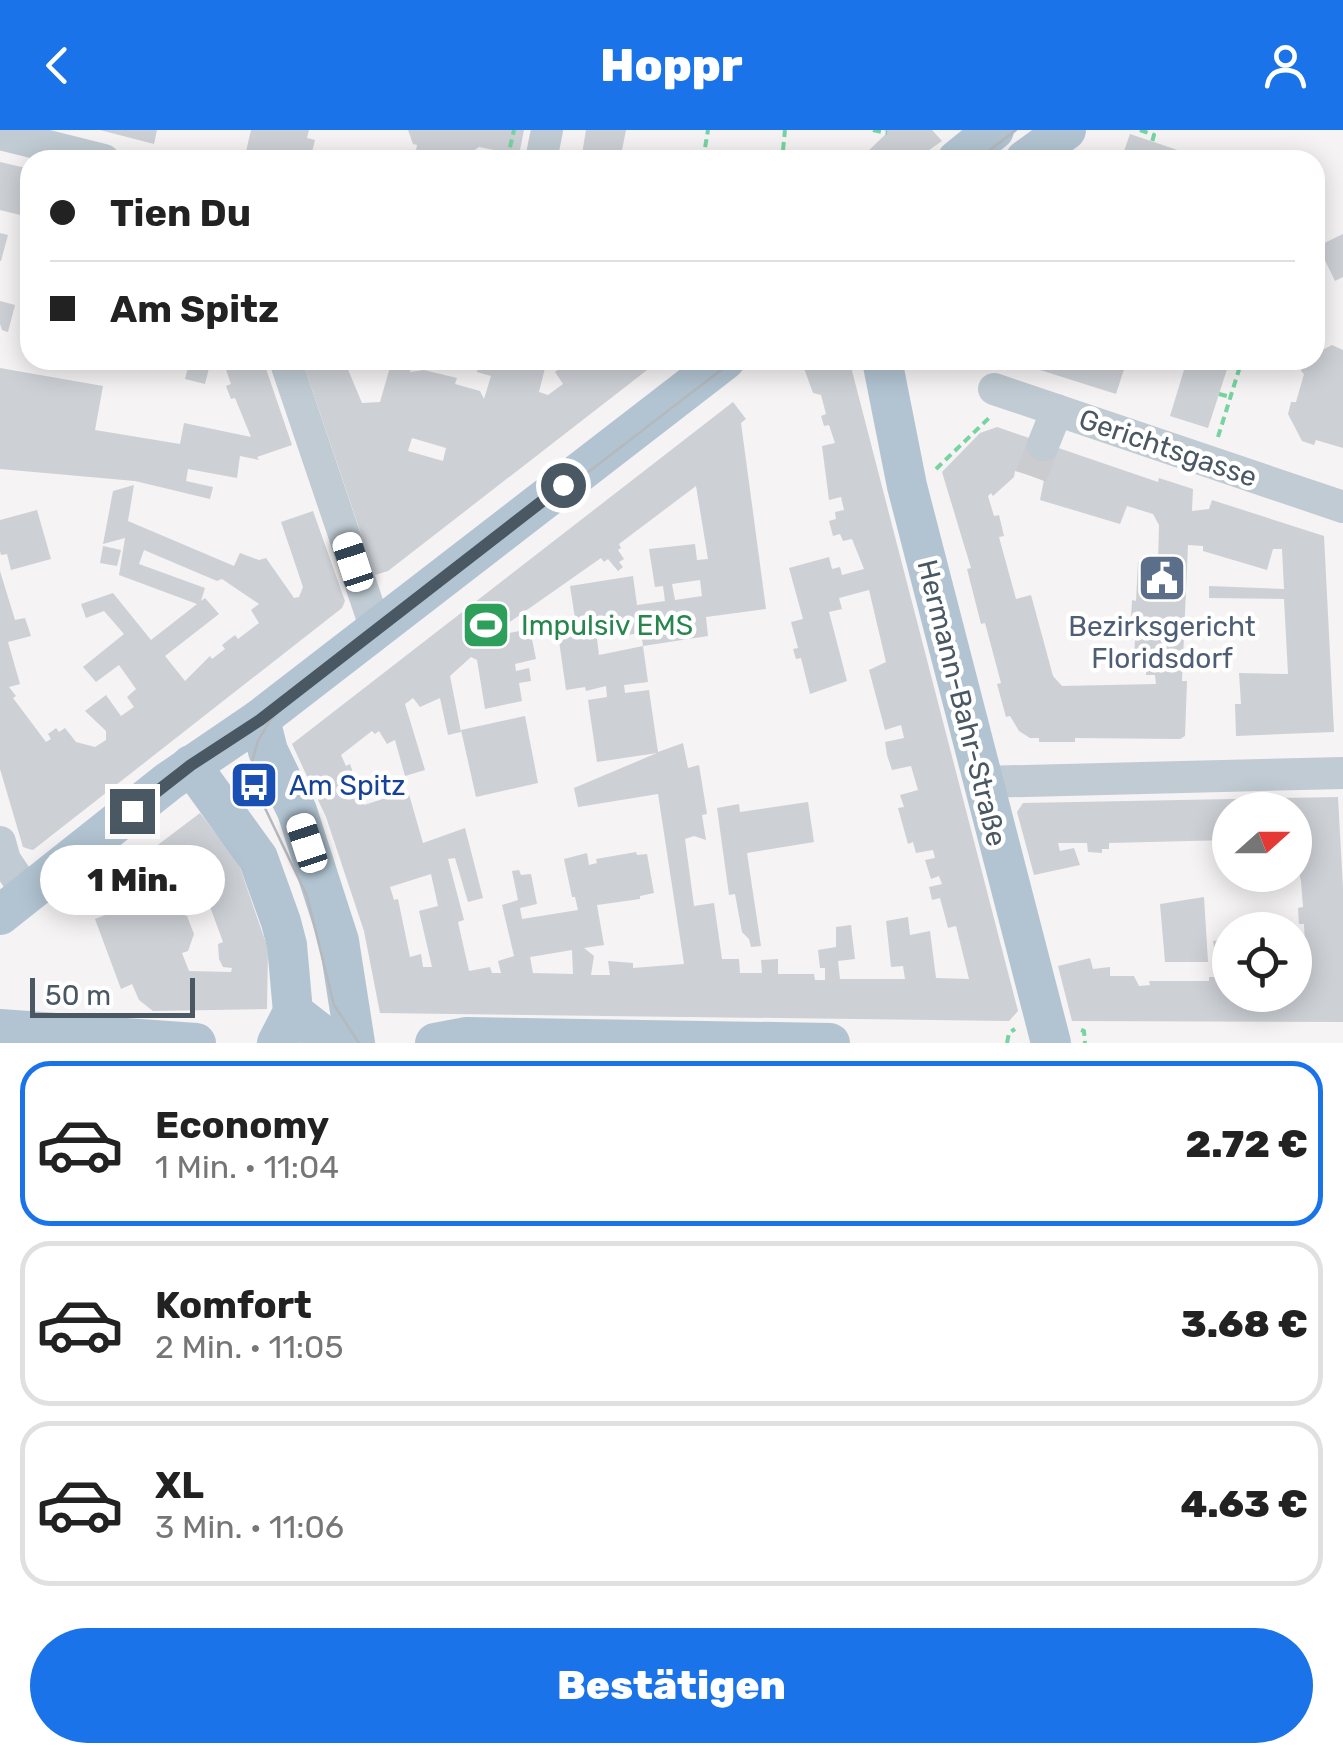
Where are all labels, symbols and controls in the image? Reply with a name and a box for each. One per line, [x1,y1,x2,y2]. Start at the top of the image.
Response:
icon: back [30,38,85,93]
icon: person [1258,38,1313,93]
text: Hoppr [600,39,743,92]
text: Tien Du [110,190,251,236]
text: Am Spitz [110,286,279,332]
street label: Gerichtsgasse [1075,402,1261,494]
route start [541,463,586,508]
car [329,529,377,595]
public building icon: Bezirksgericht Floridsdorf [1136,552,1188,604]
street label: Hermann-Bahr-Straße [910,556,1014,850]
sports icon: Impulsiv EMS [460,599,512,651]
place label: Impulsiv EMS [521,609,693,642]
place label: Bezirksgericht Floridsdorf [1068,610,1256,675]
bus stop icon: Am Spitz [228,759,280,811]
place label: Am Spitz [289,769,406,802]
route end [110,789,155,834]
north arrow [1212,792,1312,892]
map controls [1212,792,1312,1012]
car [283,810,331,876]
callout: 1 Min. [39,846,224,916]
text: 1 Min. [87,861,178,899]
button: locate [1212,912,1312,1012]
scale bar [30,973,195,1018]
text: 50 m [45,979,111,1012]
icon: car [35,1099,125,1189]
text: Economy [155,1102,329,1148]
text: 2.72 € [1186,1121,1308,1167]
text: 1 Min. · 11:04 [155,1148,339,1186]
icon: car [35,1279,125,1369]
text: Komfort [155,1282,312,1328]
text: 3.68 € [1181,1301,1308,1347]
text: 2 Min. · 11:05 [155,1328,343,1366]
icon: car [35,1459,125,1549]
text: XL [155,1462,204,1508]
text: 4.63 € [1180,1481,1308,1527]
text: 3 Min. · 11:06 [155,1508,344,1546]
button: Bestätigen [30,1628,1313,1743]

